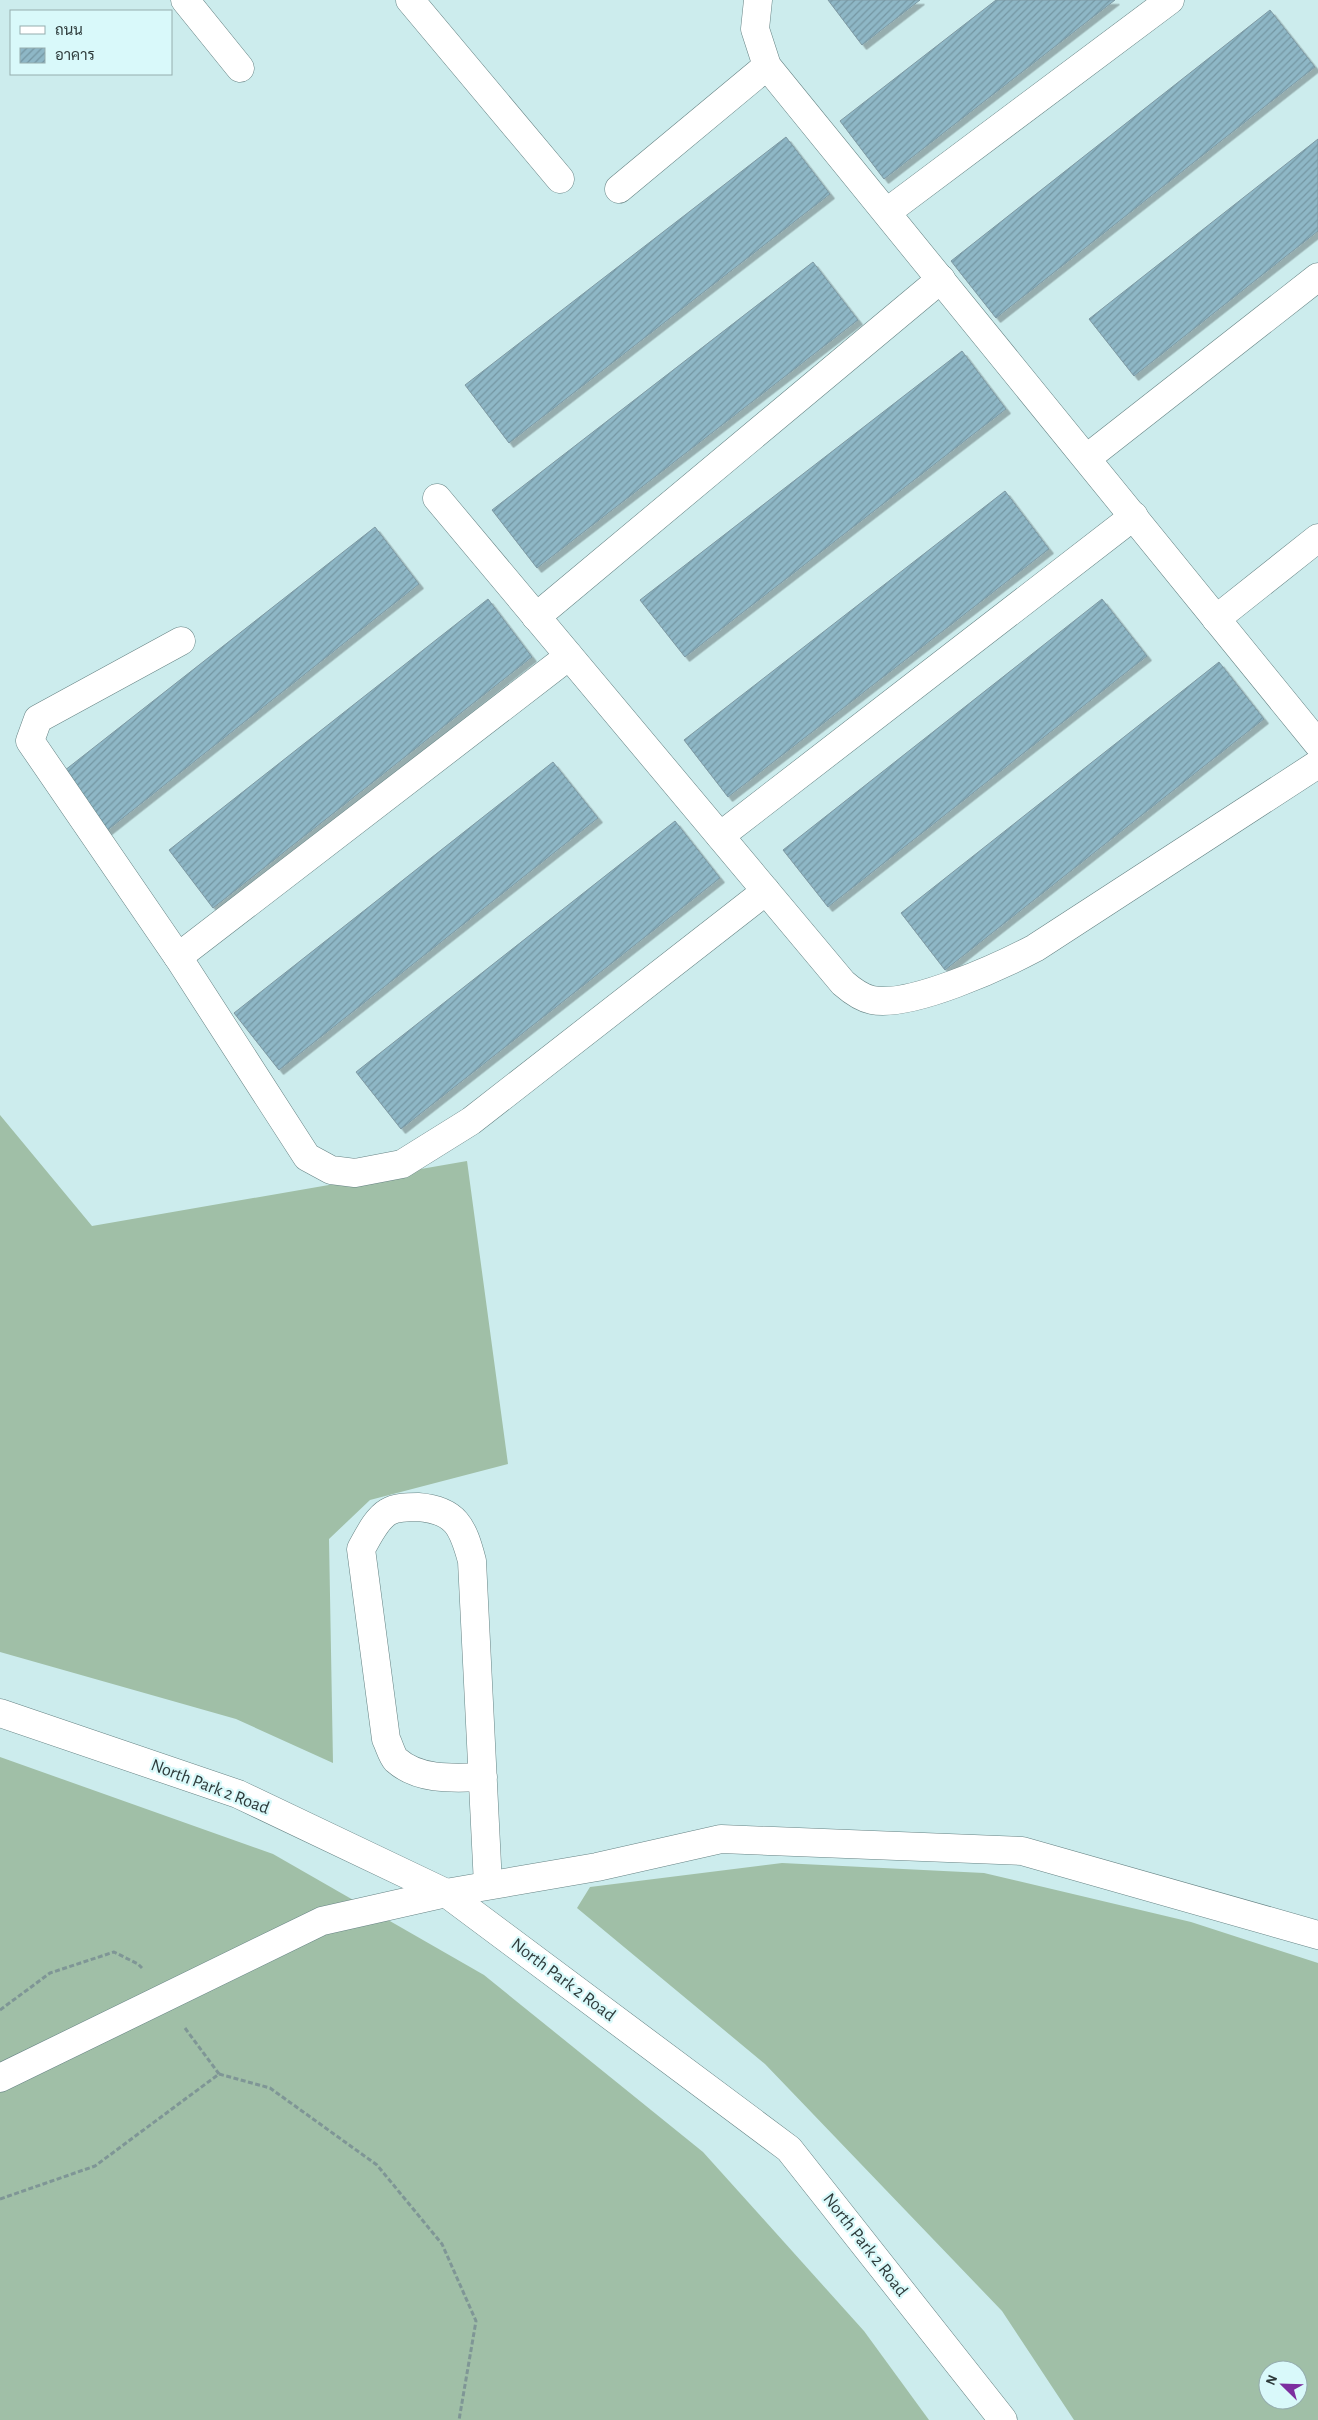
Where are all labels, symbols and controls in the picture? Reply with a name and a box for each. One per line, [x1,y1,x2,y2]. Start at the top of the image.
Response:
legend [10,10,172,75]
text: ถนน [55,23,83,38]
text: อาคาร [55,48,95,63]
street label: North Park 2 Road [148,1756,272,1818]
street label: North Park 2 Road [507,1935,619,2025]
street label: North Park 2 Road [819,2190,911,2300]
north arrow [1258,2360,1308,2410]
text: N [1264,2373,1280,2388]

